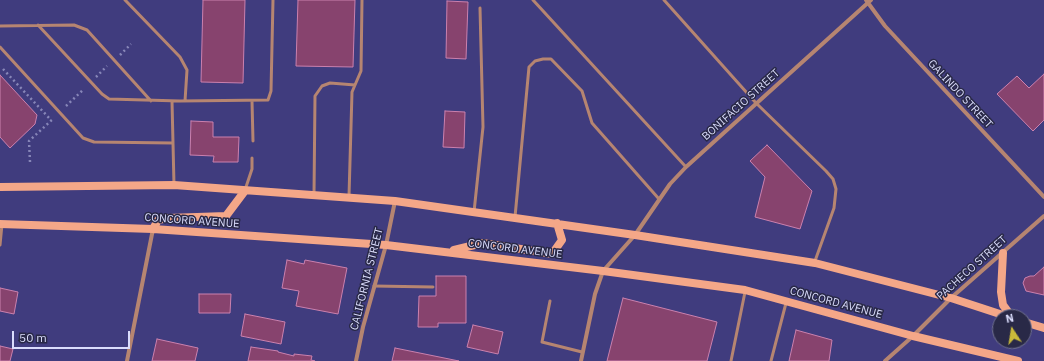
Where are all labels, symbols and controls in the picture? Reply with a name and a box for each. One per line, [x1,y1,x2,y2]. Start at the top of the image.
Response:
street label: GALINDO STREET [925,57,995,131]
street label: BONIFACIO STREET [699,67,783,143]
street label: CONCORD AVENUE [144,211,240,231]
street label: CALIFORNIA STREET [348,226,386,332]
street label: PACHECO STREET [934,233,1010,303]
street label: CONCORD AVENUE [467,237,563,261]
street label: CONCORD AVENUE [788,284,884,322]
north arrow [992,309,1032,349]
text: N [1004,311,1015,326]
scale bar [14,323,132,349]
text: 50 m [19,330,47,345]

